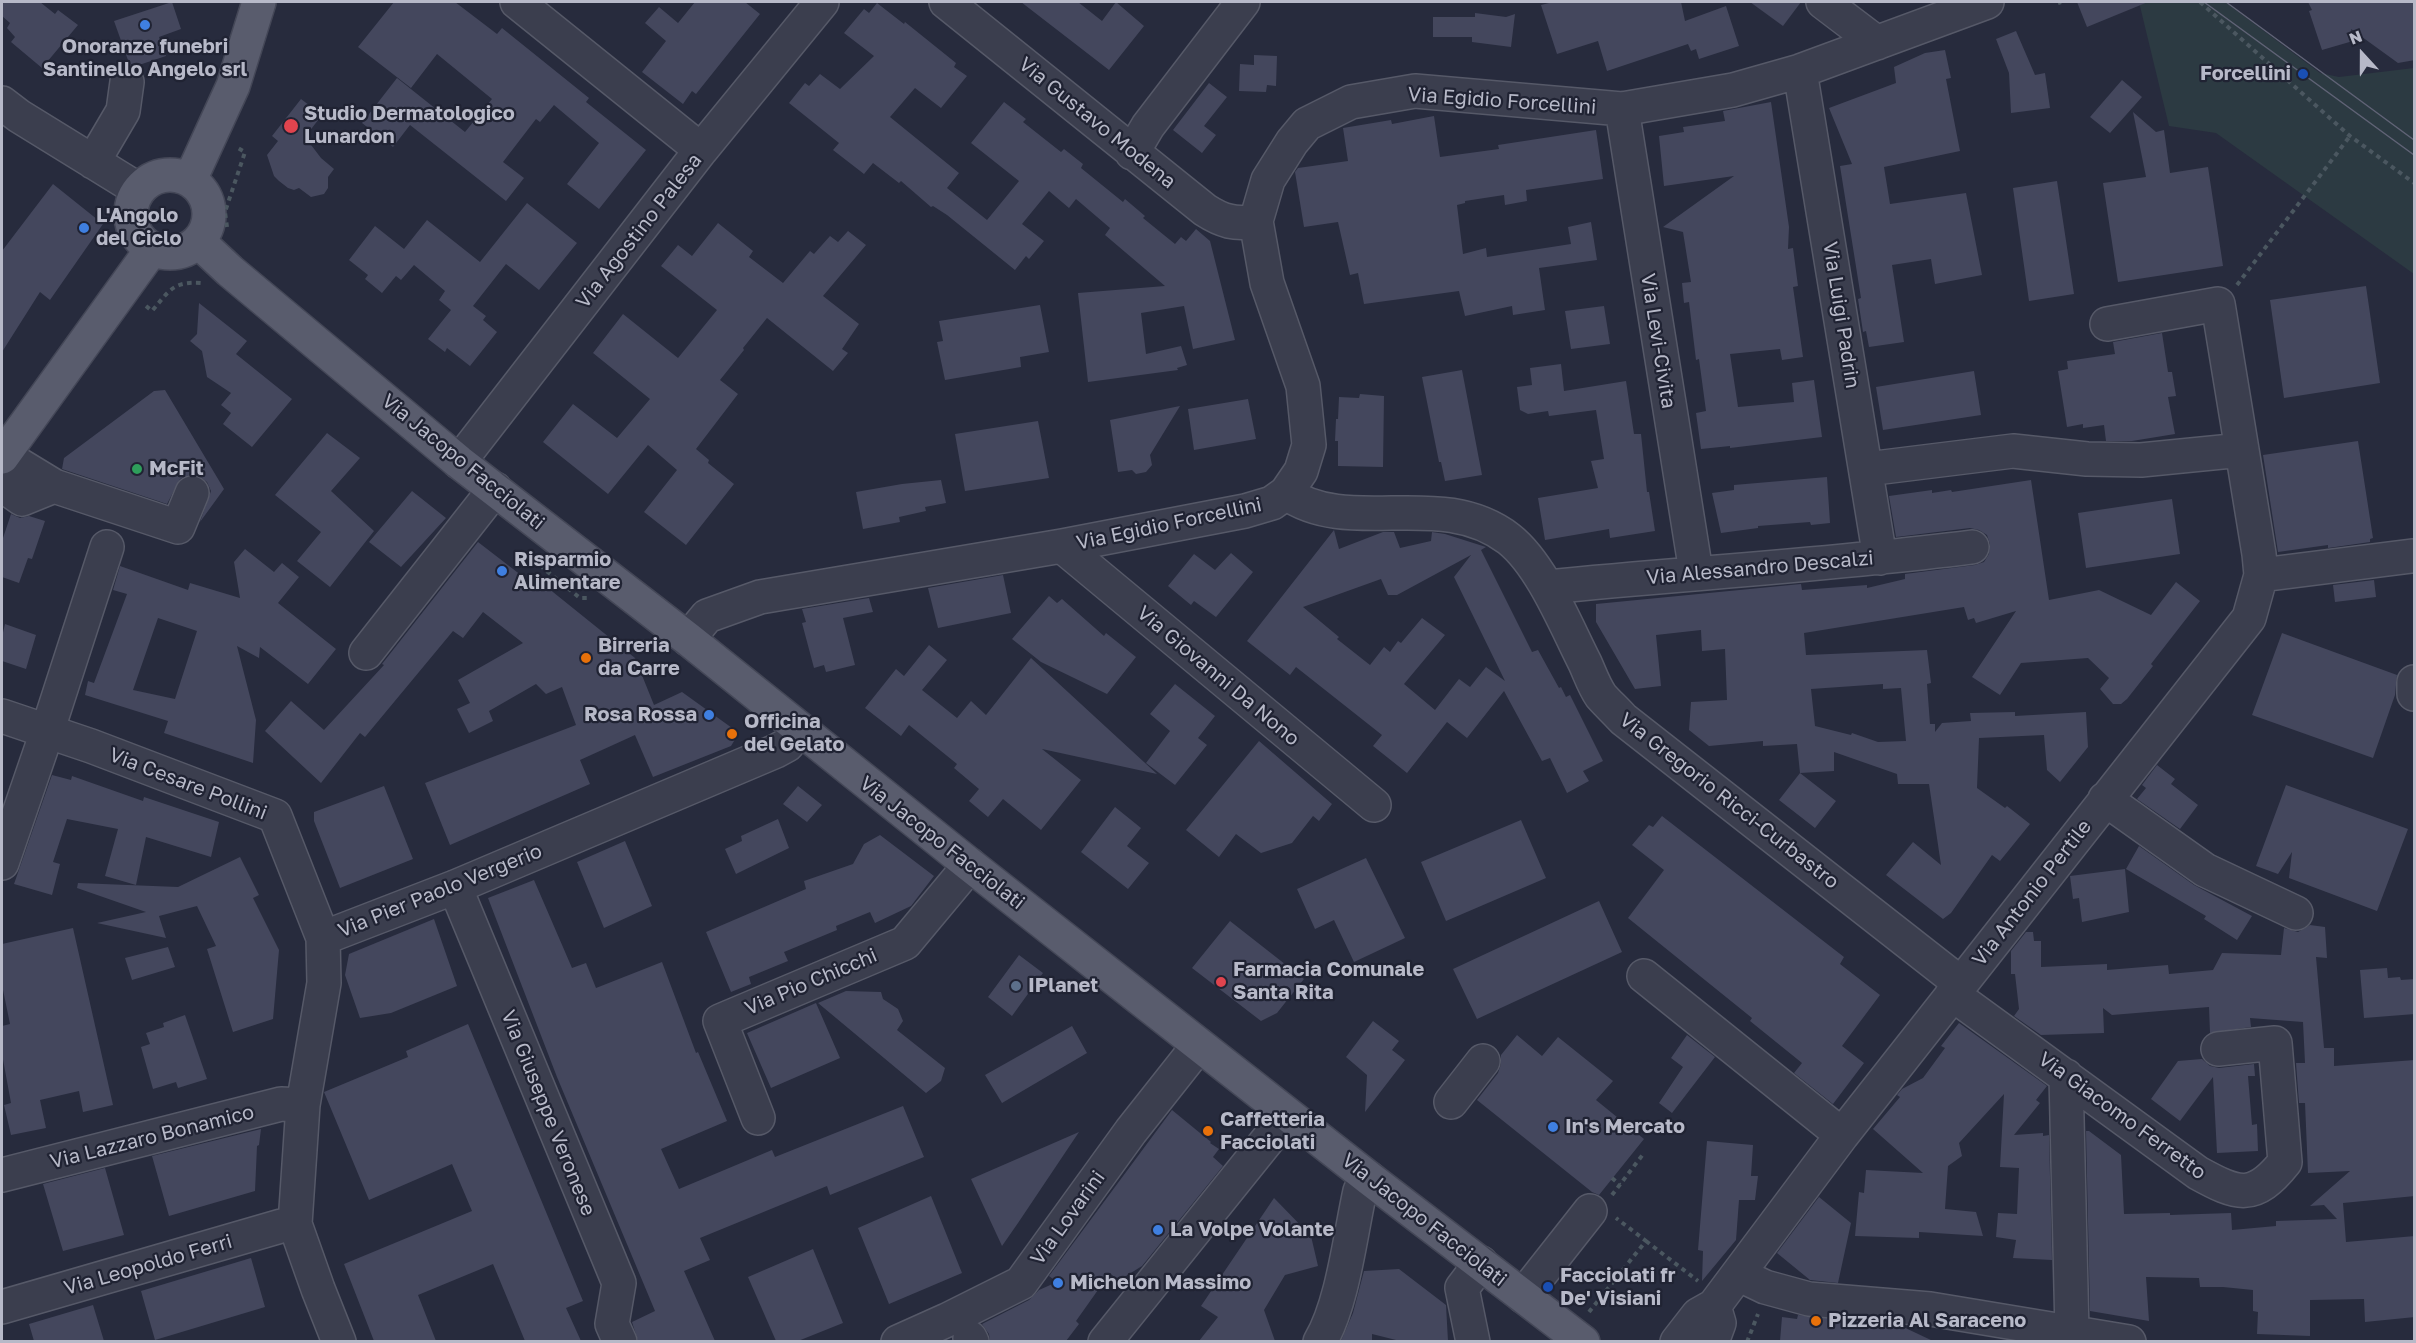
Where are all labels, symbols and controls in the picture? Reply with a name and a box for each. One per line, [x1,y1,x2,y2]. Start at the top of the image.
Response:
marker: Onoranze funebri Santinello Angelo srl [138,18,152,32]
north arrow [2332,24,2392,84]
text: N [2346,26,2365,49]
place label: Onoranze funebri Santinello Angelo srl [43,35,247,82]
street label: Via Gustavo Modena [1014,52,1180,194]
place label: Forcellini [2200,62,2291,86]
marker: Forcellini [2296,67,2310,81]
street label: Via Egidio Forcellini [1407,82,1597,120]
place label: Studio Dermatologico Lunardon [304,102,515,149]
marker: Studio Dermatologico Lunardon [282,117,300,135]
street label: Via Agostino Palesa [571,149,707,313]
place label: L'Angolo del Ciclo [96,204,182,251]
marker: L'Angolo del Ciclo [77,221,91,235]
street label: Via Luigi Padrin [1818,240,1864,390]
street label: Via Levi-Civita [1635,272,1681,410]
street label: Via Jacopo Facciolati [377,389,549,535]
place label: McFit [149,457,204,481]
marker: McFit [130,462,144,476]
street label: Via Egidio Forcellini [1074,493,1264,555]
street label: Via Alessandro Descalzi [1645,546,1875,590]
place label: Risparmio Alimentare [514,548,620,595]
marker: Risparmio Alimentare [495,564,509,578]
street label: Via Giovanni Da Nono [1132,601,1304,751]
place label: Birreria da Carre [598,634,680,681]
marker: Birreria da Carre [579,651,593,665]
place label: Rosa Rossa [584,703,697,727]
marker: Rosa Rossa [702,708,716,722]
street label: Via Gregorio Ricci-Curbastro [1615,708,1843,894]
place label: Officina del Gelato [744,710,845,757]
marker: Officina del Gelato [725,727,739,741]
street label: Via Cesare Pollini [106,743,270,825]
street label: Via Jacopo Facciolati [855,771,1029,915]
street label: Via Antonio Pertile [1967,815,2097,971]
street label: Via Pier Paolo Vergerio [335,839,545,943]
street label: Via Pio Chicchi [741,943,881,1021]
place label: Farmacia Comunale Santa Rita [1233,958,1424,1005]
place label: IPlanet [1028,974,1098,998]
marker: Farmacia Comunale Santa Rita [1214,975,1228,989]
marker: IPlanet [1009,979,1023,993]
street label: Via Giuseppe Veronese [496,1007,600,1219]
street label: Via Giacomo Ferretto [2033,1047,2211,1185]
street label: Via Lazzaro Bonamico [47,1100,257,1174]
place label: Caffetteria Facciolati [1220,1108,1325,1155]
place label: In's Mercato [1565,1115,1685,1139]
marker: In's Mercato [1546,1120,1560,1134]
marker: Caffetteria Facciolati [1201,1124,1215,1138]
street label: Via Jacopo Facciolati [1337,1148,1511,1292]
street label: Via Lovarini [1026,1166,1110,1270]
place label: La Volpe Volante [1170,1218,1334,1242]
marker: La Volpe Volante [1151,1223,1165,1237]
street label: Via Leopoldo Ferri [61,1229,235,1301]
place label: Facciolati fr De' Visiani [1560,1264,1675,1311]
place label: Michelon Massimo [1070,1271,1251,1295]
marker: Michelon Massimo [1051,1276,1065,1290]
marker: Facciolati fr De' Visiani [1541,1280,1555,1294]
place label: Pizzeria Al Saraceno [1828,1309,2026,1333]
marker: Pizzeria Al Saraceno [1809,1314,1823,1328]

